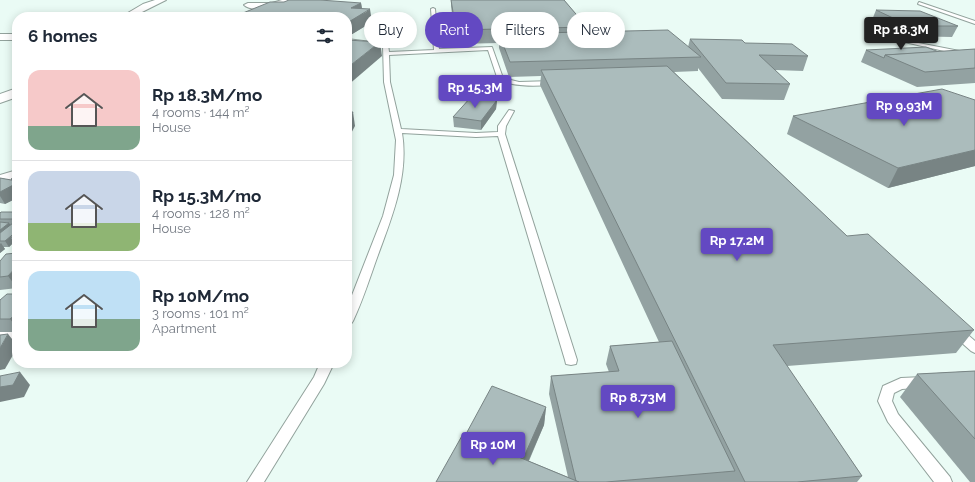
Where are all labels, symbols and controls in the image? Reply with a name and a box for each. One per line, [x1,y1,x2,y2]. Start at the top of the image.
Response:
chip: Buy [364,12,417,48]
chip: Rent [425,12,483,48]
chip: Filters [491,12,559,48]
chip: New [567,12,625,48]
pin: Rp 18.3M [860,17,942,51]
text: Rp 18.3M [873,22,929,37]
icon: filters [314,25,336,47]
text: 6 homes [28,26,97,46]
pin: Rp 15.3M [434,75,516,109]
text: Rp 15.3M [448,80,503,95]
text: Rp 18.3M/mo [152,85,262,105]
icon: home [60,86,108,134]
pin: Rp 9.93M [863,93,945,127]
text: Rp 9.93M [876,98,932,113]
text: 4 rooms · 144 m² [152,105,250,120]
text: House [152,120,191,135]
text: Rp 15.3M/mo [152,186,261,206]
icon: home [60,187,108,235]
text: 4 rooms · 128 m² [152,206,250,221]
text: House [152,221,191,236]
pin: Rp 17.2M [696,228,778,262]
text: Rp 17.2M [710,233,764,248]
text: Rp 10M/mo [152,286,249,306]
icon: home [60,287,108,335]
text: 3 rooms · 101 m² [152,306,249,321]
text: Apartment [152,321,216,336]
pin: Rp 8.73M [597,385,679,419]
text: Rp 8.73M [610,390,666,405]
pin: Rp 10M [460,432,526,466]
text: Rp 10M [470,437,516,452]

